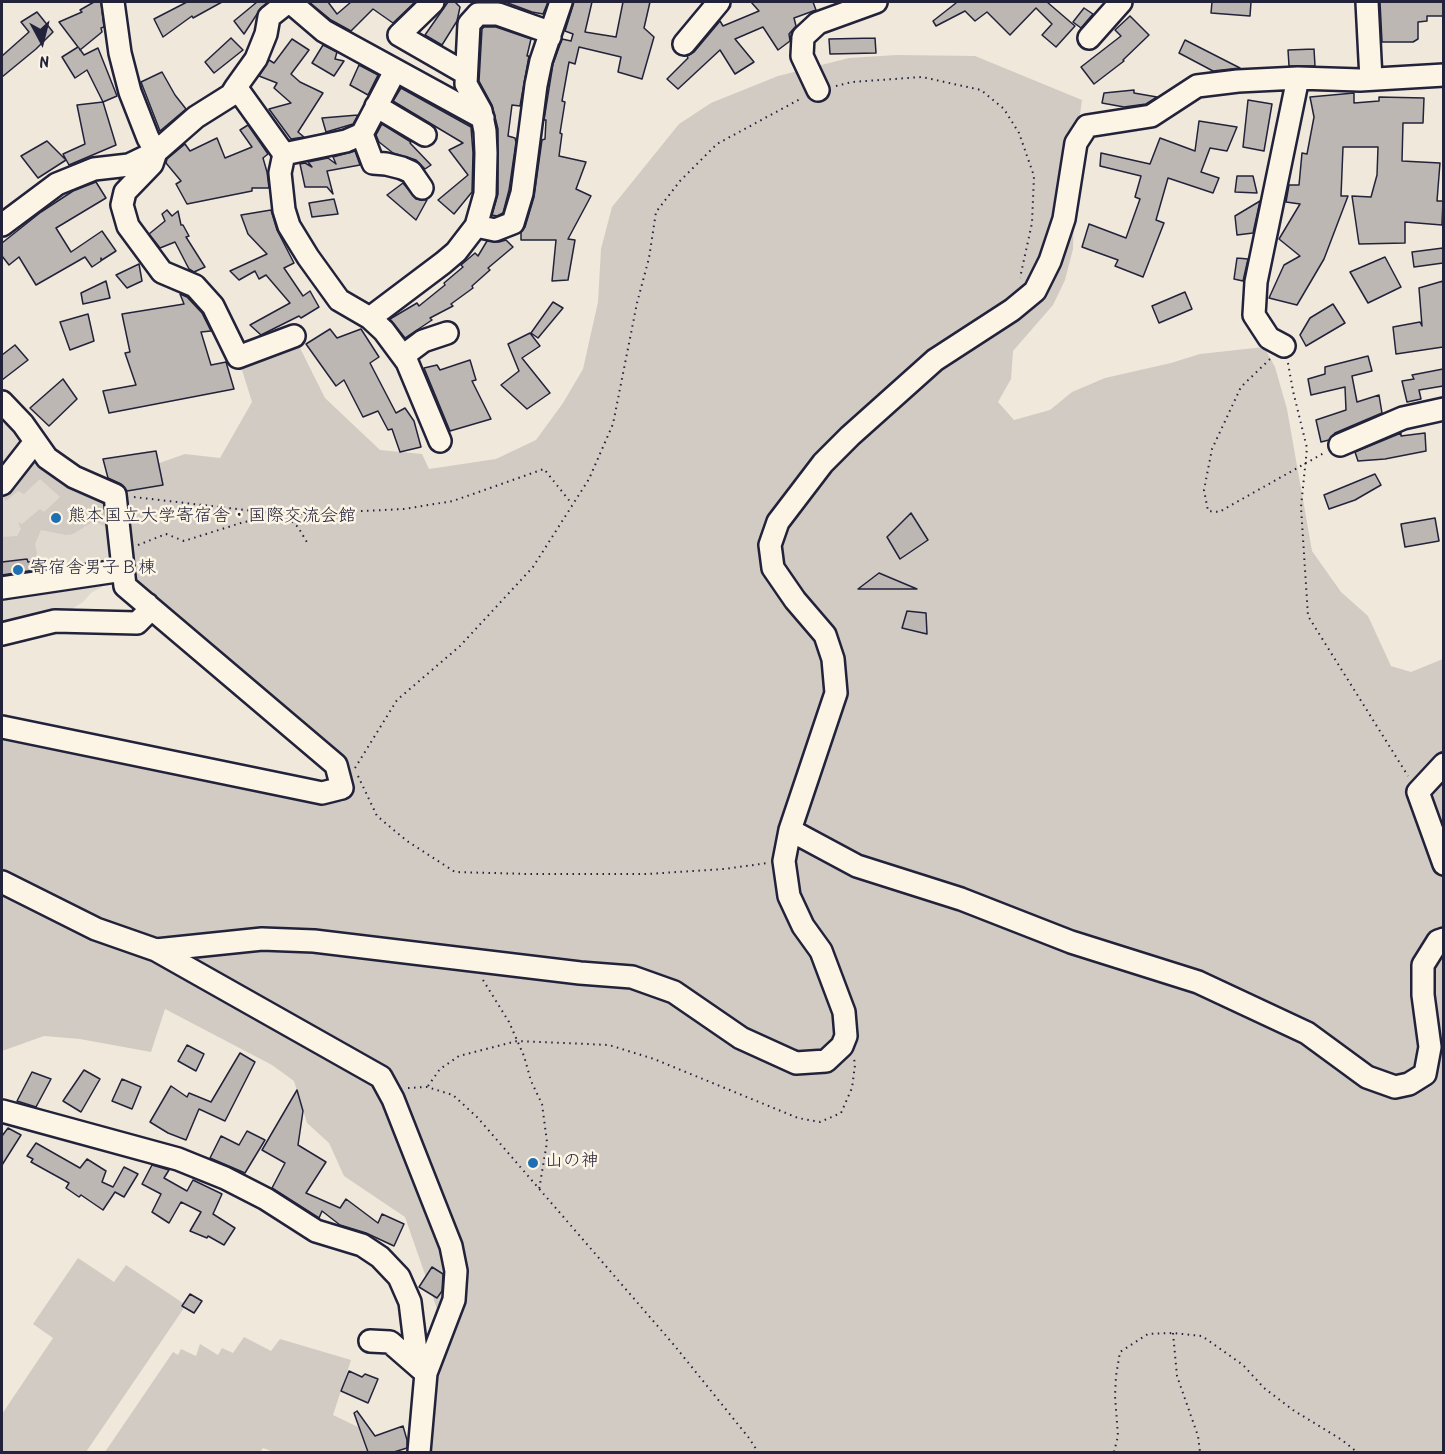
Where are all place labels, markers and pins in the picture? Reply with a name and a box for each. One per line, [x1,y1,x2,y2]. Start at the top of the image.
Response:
place label: 熊本国立大学寄宿舎・国際交流会館 [68,507,356,529]
marker: 熊本国立大学寄宿舎・国際交流会館 [49,511,63,525]
place label: 寄宿舎男子Ｂ棟 [30,559,156,581]
marker: 寄宿舎男子Ｂ棟 [11,563,25,577]
place label: 山の神 [545,1152,599,1174]
marker: 山の神 [526,1156,540,1170]

